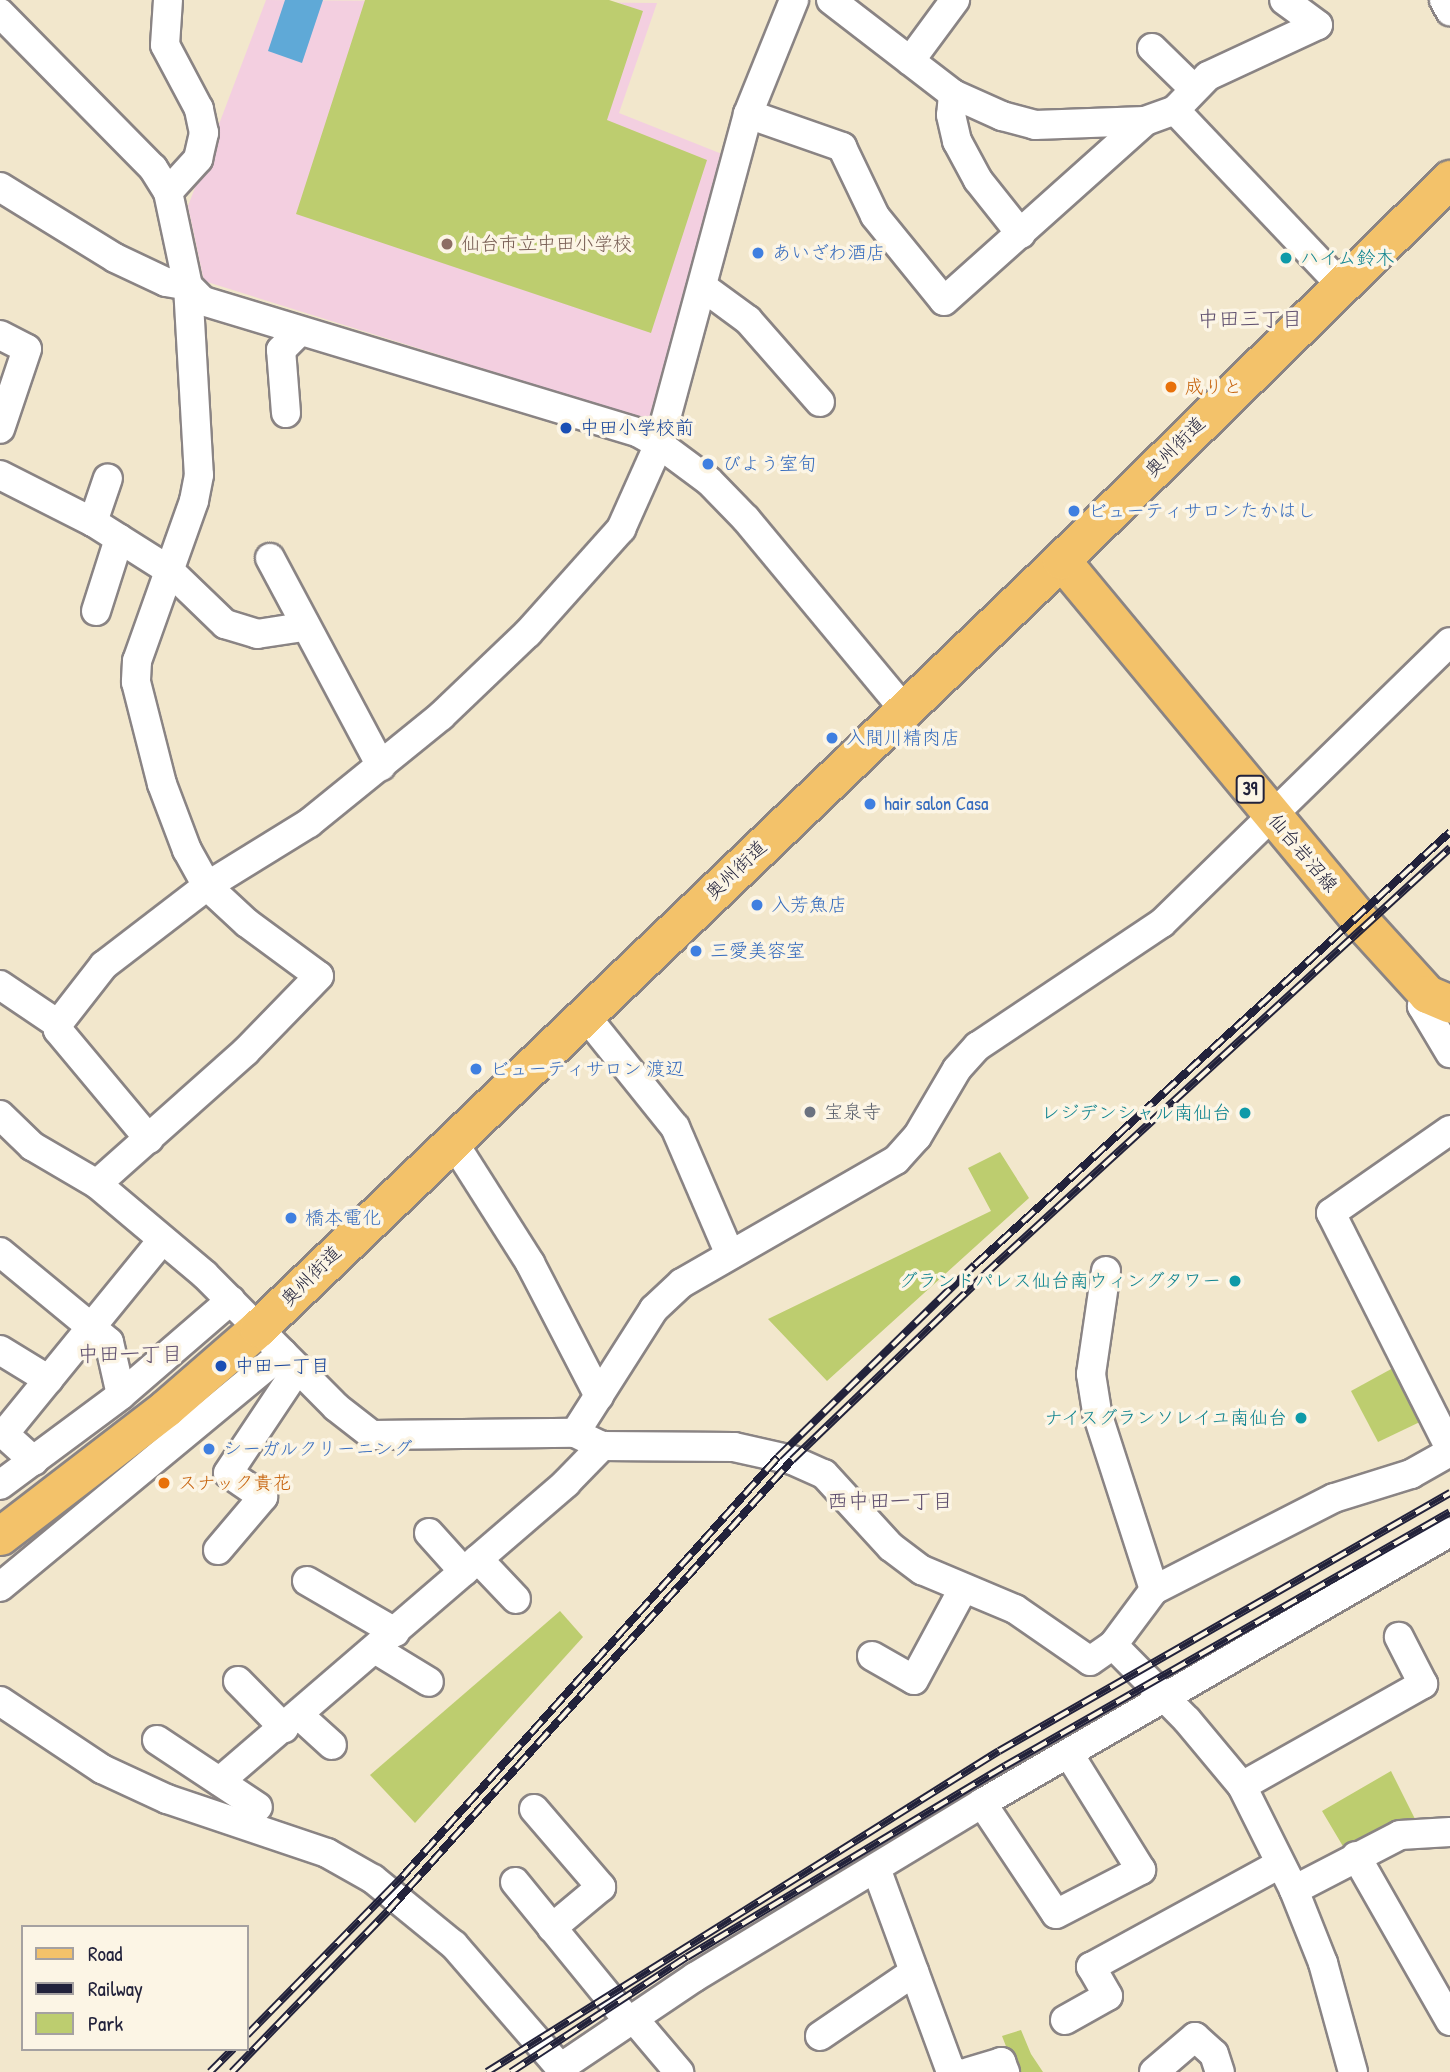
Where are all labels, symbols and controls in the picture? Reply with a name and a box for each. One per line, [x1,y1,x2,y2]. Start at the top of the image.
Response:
place label: 仙台市立中田小学校 [461,233,632,255]
marker: 仙台市立中田小学校 [439,236,455,252]
place label: あいざわ酒店 [772,242,886,264]
marker: あいざわ酒店 [750,245,766,261]
place label: ハイム鈴木 [1300,247,1395,269]
marker: ハイム鈴木 [1278,250,1294,266]
district label: 中田三丁目 [1198,306,1302,332]
place label: 成りと [1185,376,1242,398]
marker: 成りと [1163,379,1179,395]
street label: 奥州街道 [1140,412,1210,482]
place label: 中田小学校前 [580,417,694,439]
marker: 中田小学校前 [558,420,574,436]
place label: びよう室旬 [722,453,817,475]
marker: びよう室旬 [700,456,716,472]
place label: ビューティサロンたかはし [1088,500,1316,522]
marker: ビューティサロンたかはし [1066,503,1082,519]
place label: 入間川精肉店 [846,727,960,749]
marker: 入間川精肉店 [824,730,840,746]
road number: 39 [1234,774,1266,804]
place label: hair salon Casa [884,793,988,815]
marker: hair salon Casa [862,796,878,812]
street label: 仙台岩沼線 [1264,809,1342,897]
street label: 奥州街道 [701,835,771,905]
place label: 入芳魚店 [771,894,847,916]
marker: 入芳魚店 [749,897,765,913]
place label: 三愛美容室 [710,940,805,962]
marker: 三愛美容室 [688,943,704,959]
place label: ビューティサロン 渡辺 [490,1058,684,1080]
marker: ビューティサロン 渡辺 [468,1061,484,1077]
place label: 宝泉寺 [824,1101,881,1123]
place label: レジデンシャル南仙台 [1041,1102,1231,1124]
marker: 宝泉寺 [802,1104,818,1120]
marker: レジデンシャル南仙台 [1237,1105,1253,1121]
place label: 橋本電化 [305,1207,381,1229]
marker: 橋本電化 [283,1210,299,1226]
street label: 奥州街道 [276,1241,346,1311]
place label: グランドパレス仙台南ウィングタワー [898,1270,1221,1292]
marker: グランドパレス仙台南ウィングタワー [1227,1273,1243,1289]
district label: 中田一丁目 [78,1341,182,1367]
place label: 中田一丁目 [235,1355,330,1377]
marker: 中田一丁目 [213,1358,229,1374]
place label: ナイスグランソレイユ南仙台 [1040,1407,1287,1429]
marker: ナイスグランソレイユ南仙台 [1293,1410,1309,1426]
place label: シーガルクリーニング [223,1438,413,1460]
marker: シーガルクリーニング [201,1441,217,1457]
place label: スナック貴花 [178,1472,292,1494]
marker: スナック貴花 [156,1475,172,1491]
district label: 西中田一丁目 [827,1488,953,1514]
legend [21,1925,248,2051]
text: Road [88,1939,122,1968]
text: Railway [88,1974,143,2003]
text: Park [88,2009,123,2038]

